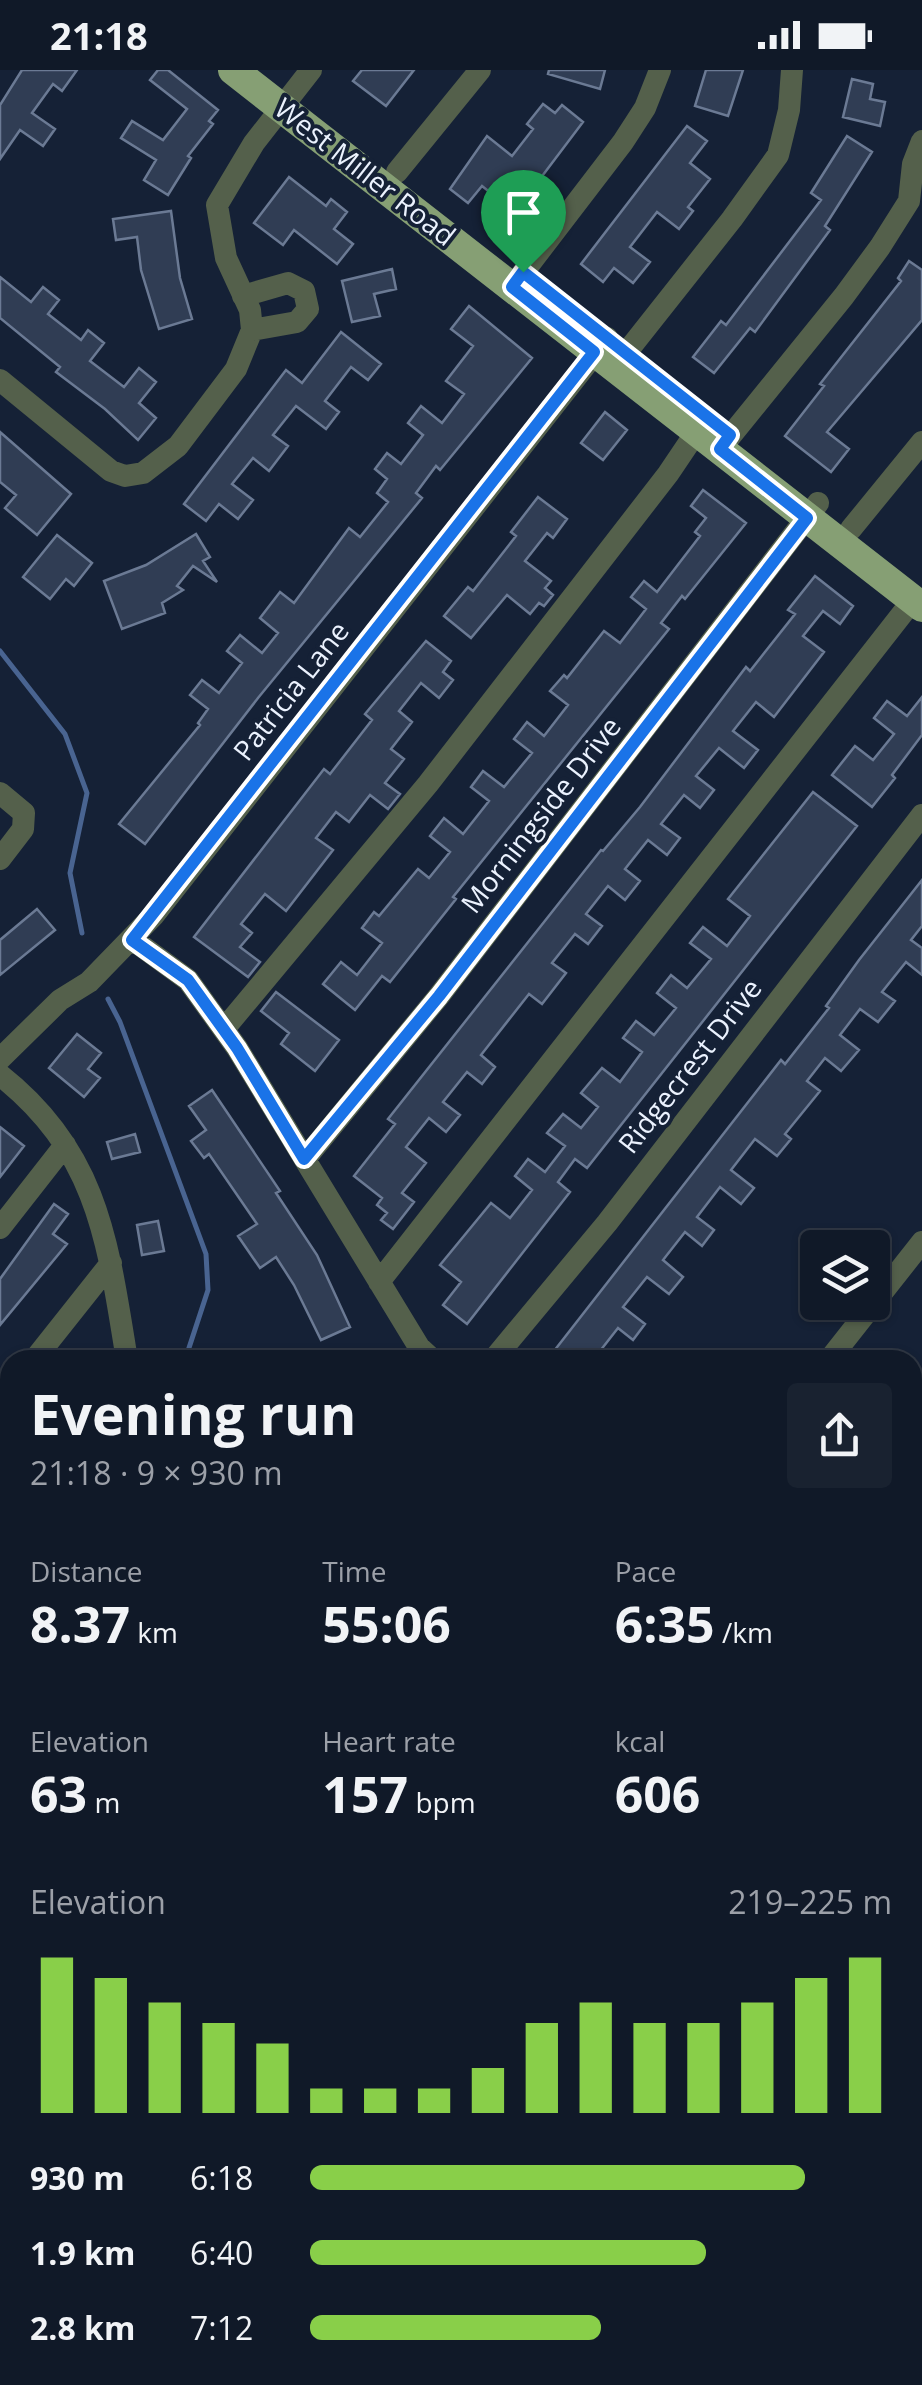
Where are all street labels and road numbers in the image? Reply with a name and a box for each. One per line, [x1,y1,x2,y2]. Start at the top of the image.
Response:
street label: West Miller Road [267,89,464,254]
street label: Patricia Lane [224,613,357,768]
street label: Morningside Drive [452,708,629,920]
street label: Ridgecrest Drive [609,970,769,1161]

